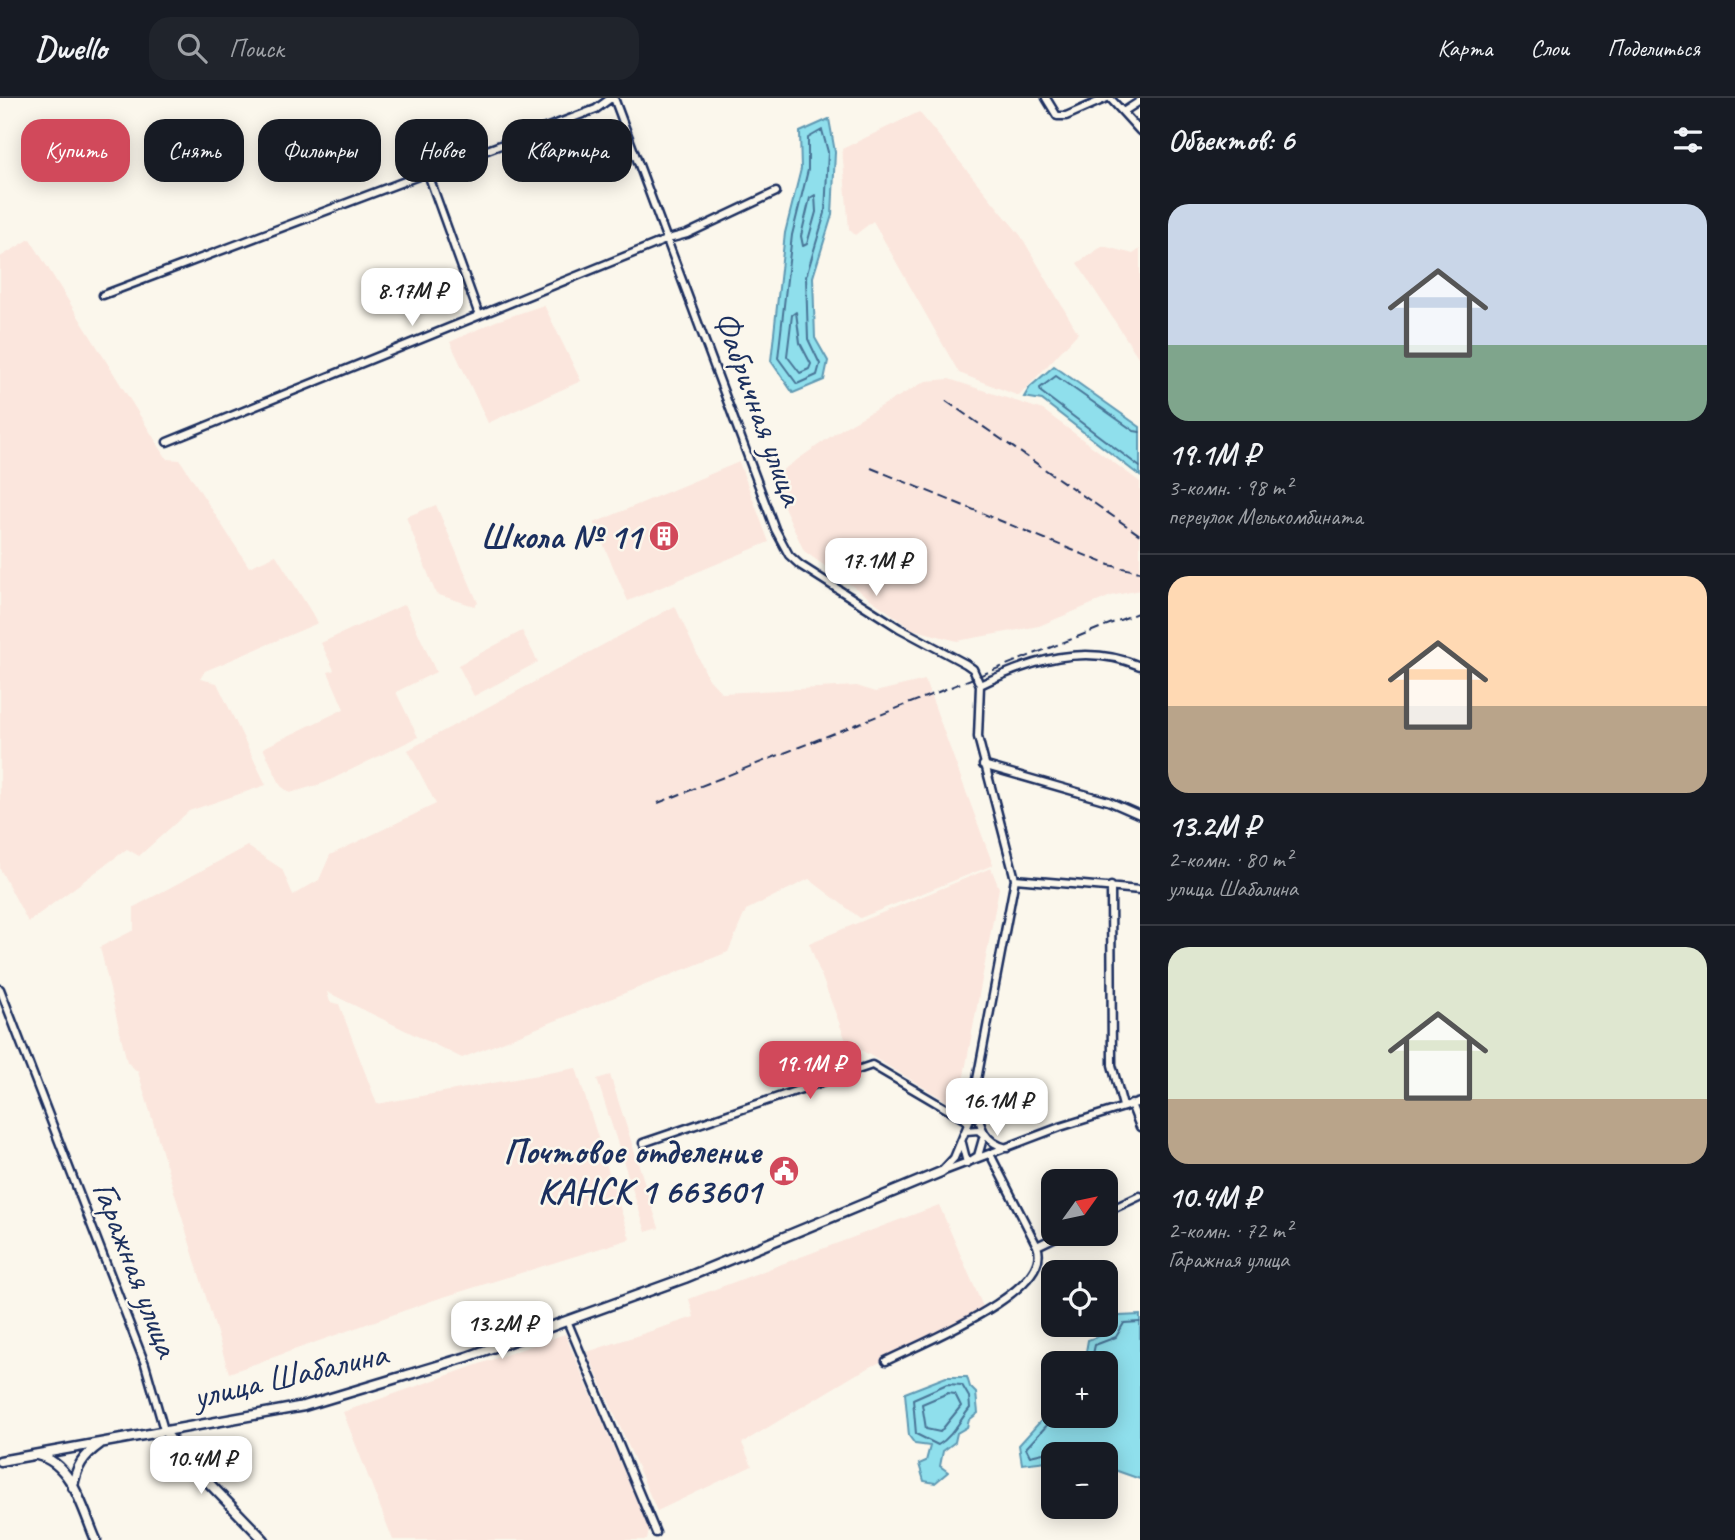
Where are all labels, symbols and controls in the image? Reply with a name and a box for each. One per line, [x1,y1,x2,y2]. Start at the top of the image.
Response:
search box [149,17,639,80]
text: Dwello [35,27,107,69]
icon: search [173,29,211,67]
text: Поиск [229,32,284,65]
text: Карта [1438,33,1492,63]
text: Слои [1530,33,1569,63]
text: Поделиться [1607,33,1700,63]
chip: Купить [21,119,130,182]
chip: Снять [144,119,244,182]
chip: Фильтры [258,119,381,182]
chip: Новое [395,119,488,182]
chip: Квартира [502,119,632,182]
text: Объектов: 6 [1168,121,1294,159]
icon: filters [1669,121,1707,159]
icon: home [1375,250,1501,376]
pin: 8.17M ₽ [347,268,477,328]
text: 8.17M ₽ [377,276,447,305]
street label: Фабричная улица [703,305,816,514]
text: 19.1M ₽ [1168,435,1259,473]
text: 3-комн. · 98 m² [1168,473,1292,502]
text: переулок Мелькомбината [1168,502,1363,531]
place label: Школа № 11 [480,514,644,559]
building icon: Школа № 11 [647,519,681,553]
pin: 17.1M ₽ [811,538,941,598]
text: 17.1M ₽ [841,546,911,575]
icon: home [1375,622,1501,748]
text: 13.2M ₽ [1168,807,1259,845]
text: 2-комн. · 80 m² [1168,845,1292,874]
text: улица Шабалина [1168,874,1298,903]
icon: home [1375,993,1501,1119]
pin: 19.1M ₽ [745,1042,875,1101]
text: 19.1M ₽ [775,1049,845,1078]
pin: 16.1M ₽ [932,1079,1062,1138]
text: 16.1M ₽ [962,1086,1032,1115]
place label: Почтовое отделение КАНСК 1 663601 [504,1129,764,1214]
public building icon: Почтовое отделение КАНСК 1 663601 [767,1154,801,1188]
north arrow [1041,1169,1118,1246]
map controls [1041,1169,1118,1519]
street label: Гаражная улица [82,1175,191,1366]
text: 10.4M ₽ [1168,1178,1259,1216]
text: 2-комн. · 72 m² [1168,1216,1292,1245]
text: Гаражная улица [1168,1245,1289,1274]
button: locate [1041,1260,1118,1337]
pin: 13.2M ₽ [437,1302,567,1361]
text: 13.2M ₽ [467,1309,537,1338]
street label: улица Шабалина [187,1330,394,1420]
button: + [1041,1351,1118,1428]
pin: 10.4M ₽ [136,1436,266,1496]
button: − [1041,1442,1118,1519]
text: 10.4M ₽ [166,1444,236,1473]

